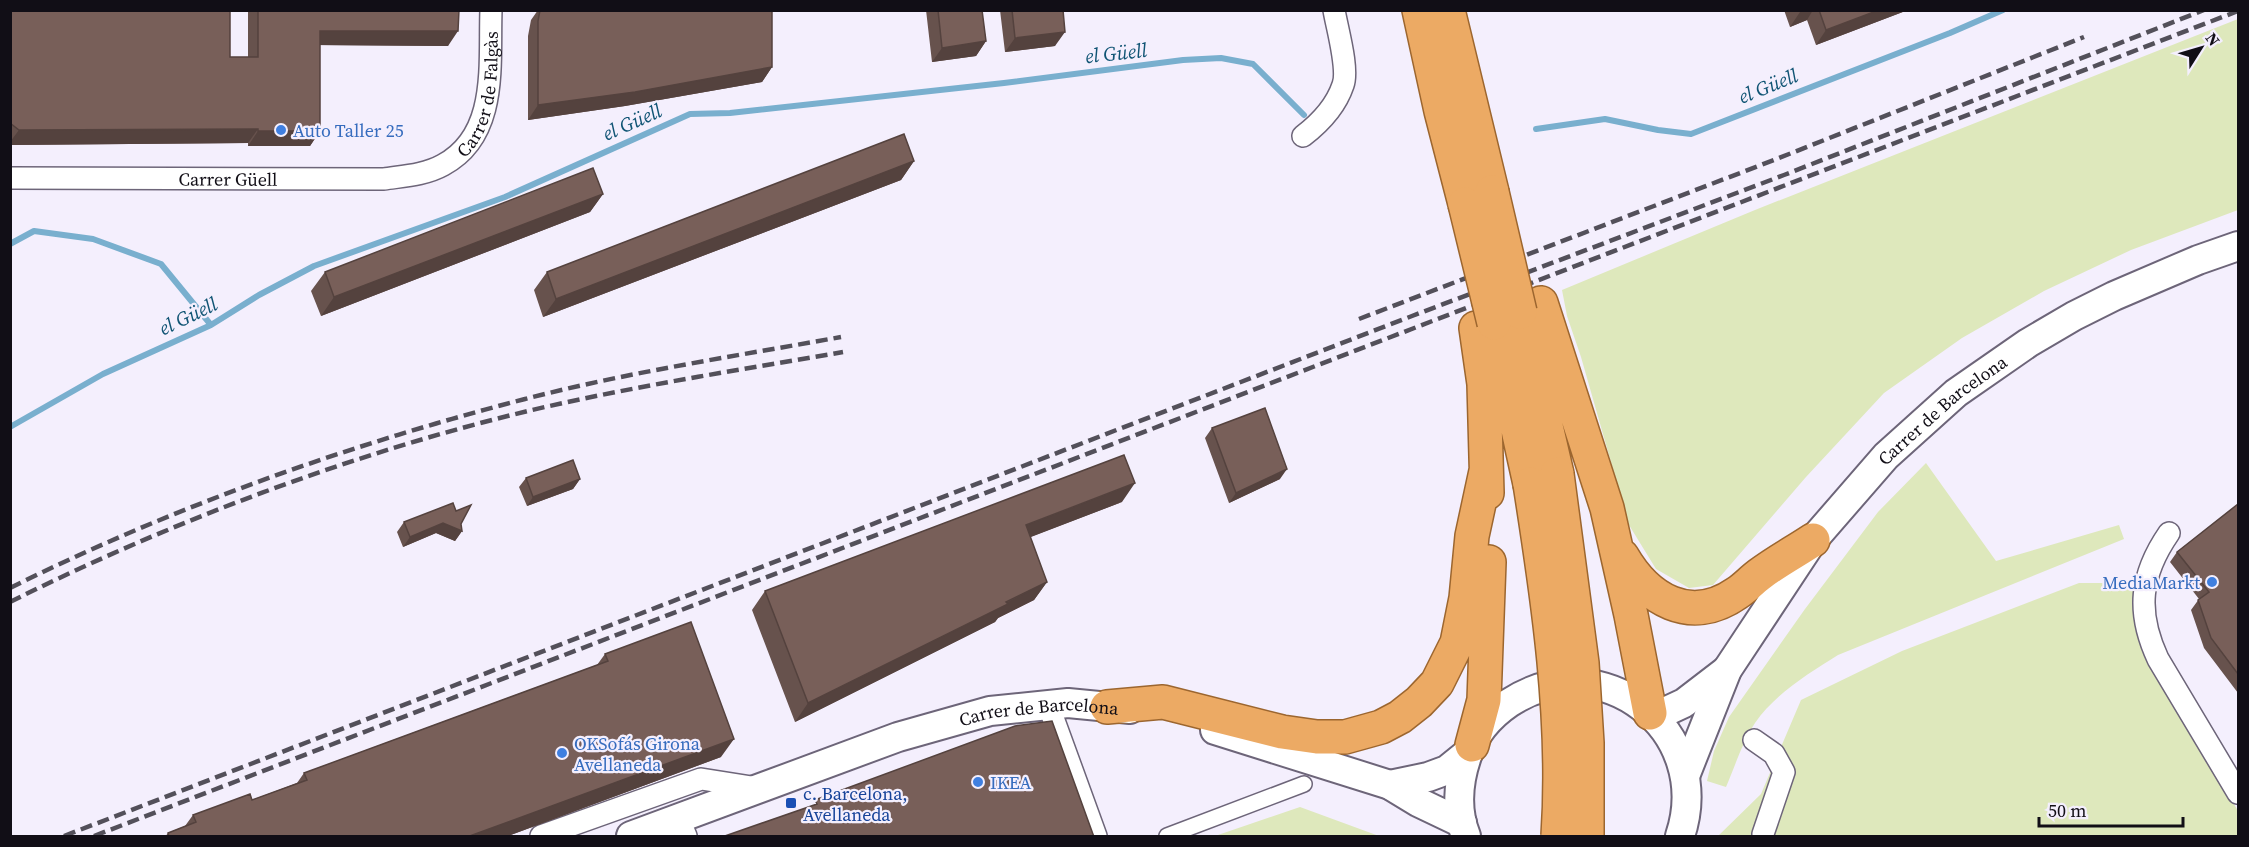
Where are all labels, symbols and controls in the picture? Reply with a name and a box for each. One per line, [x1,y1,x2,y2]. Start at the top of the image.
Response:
north arrow [2171,18,2231,78]
text: N [2201,28,2225,51]
street label: Carrer de Falgàs [450,31,503,162]
water label: el Güell [1084,36,1149,70]
water label: el Güell [1734,61,1802,111]
water label: el Güell [598,96,666,147]
place label: Auto Taller 25 [293,118,404,143]
marker: Auto Taller 25 [274,123,288,137]
street label: Carrer Güell [179,166,277,191]
water label: el Güell [154,290,222,342]
street label: Carrer de Barcelona [1871,348,2012,470]
place label: MediaMarkt [2102,570,2200,595]
marker: MediaMarkt [2205,575,2219,589]
street label: Carrer de Barcelona [956,690,1121,732]
place label: OKSofás Girona Avellaneda [574,731,701,777]
marker: OKSofás Girona Avellaneda [555,746,569,760]
place label: IKEA [990,770,1032,795]
marker: IKEA [971,775,985,789]
place label: c. Barcelona, Avellaneda [803,781,908,827]
scale bar [2039,790,2183,828]
marker: c. Barcelona, Avellaneda [784,796,798,810]
text: 50 m [2048,798,2086,823]

